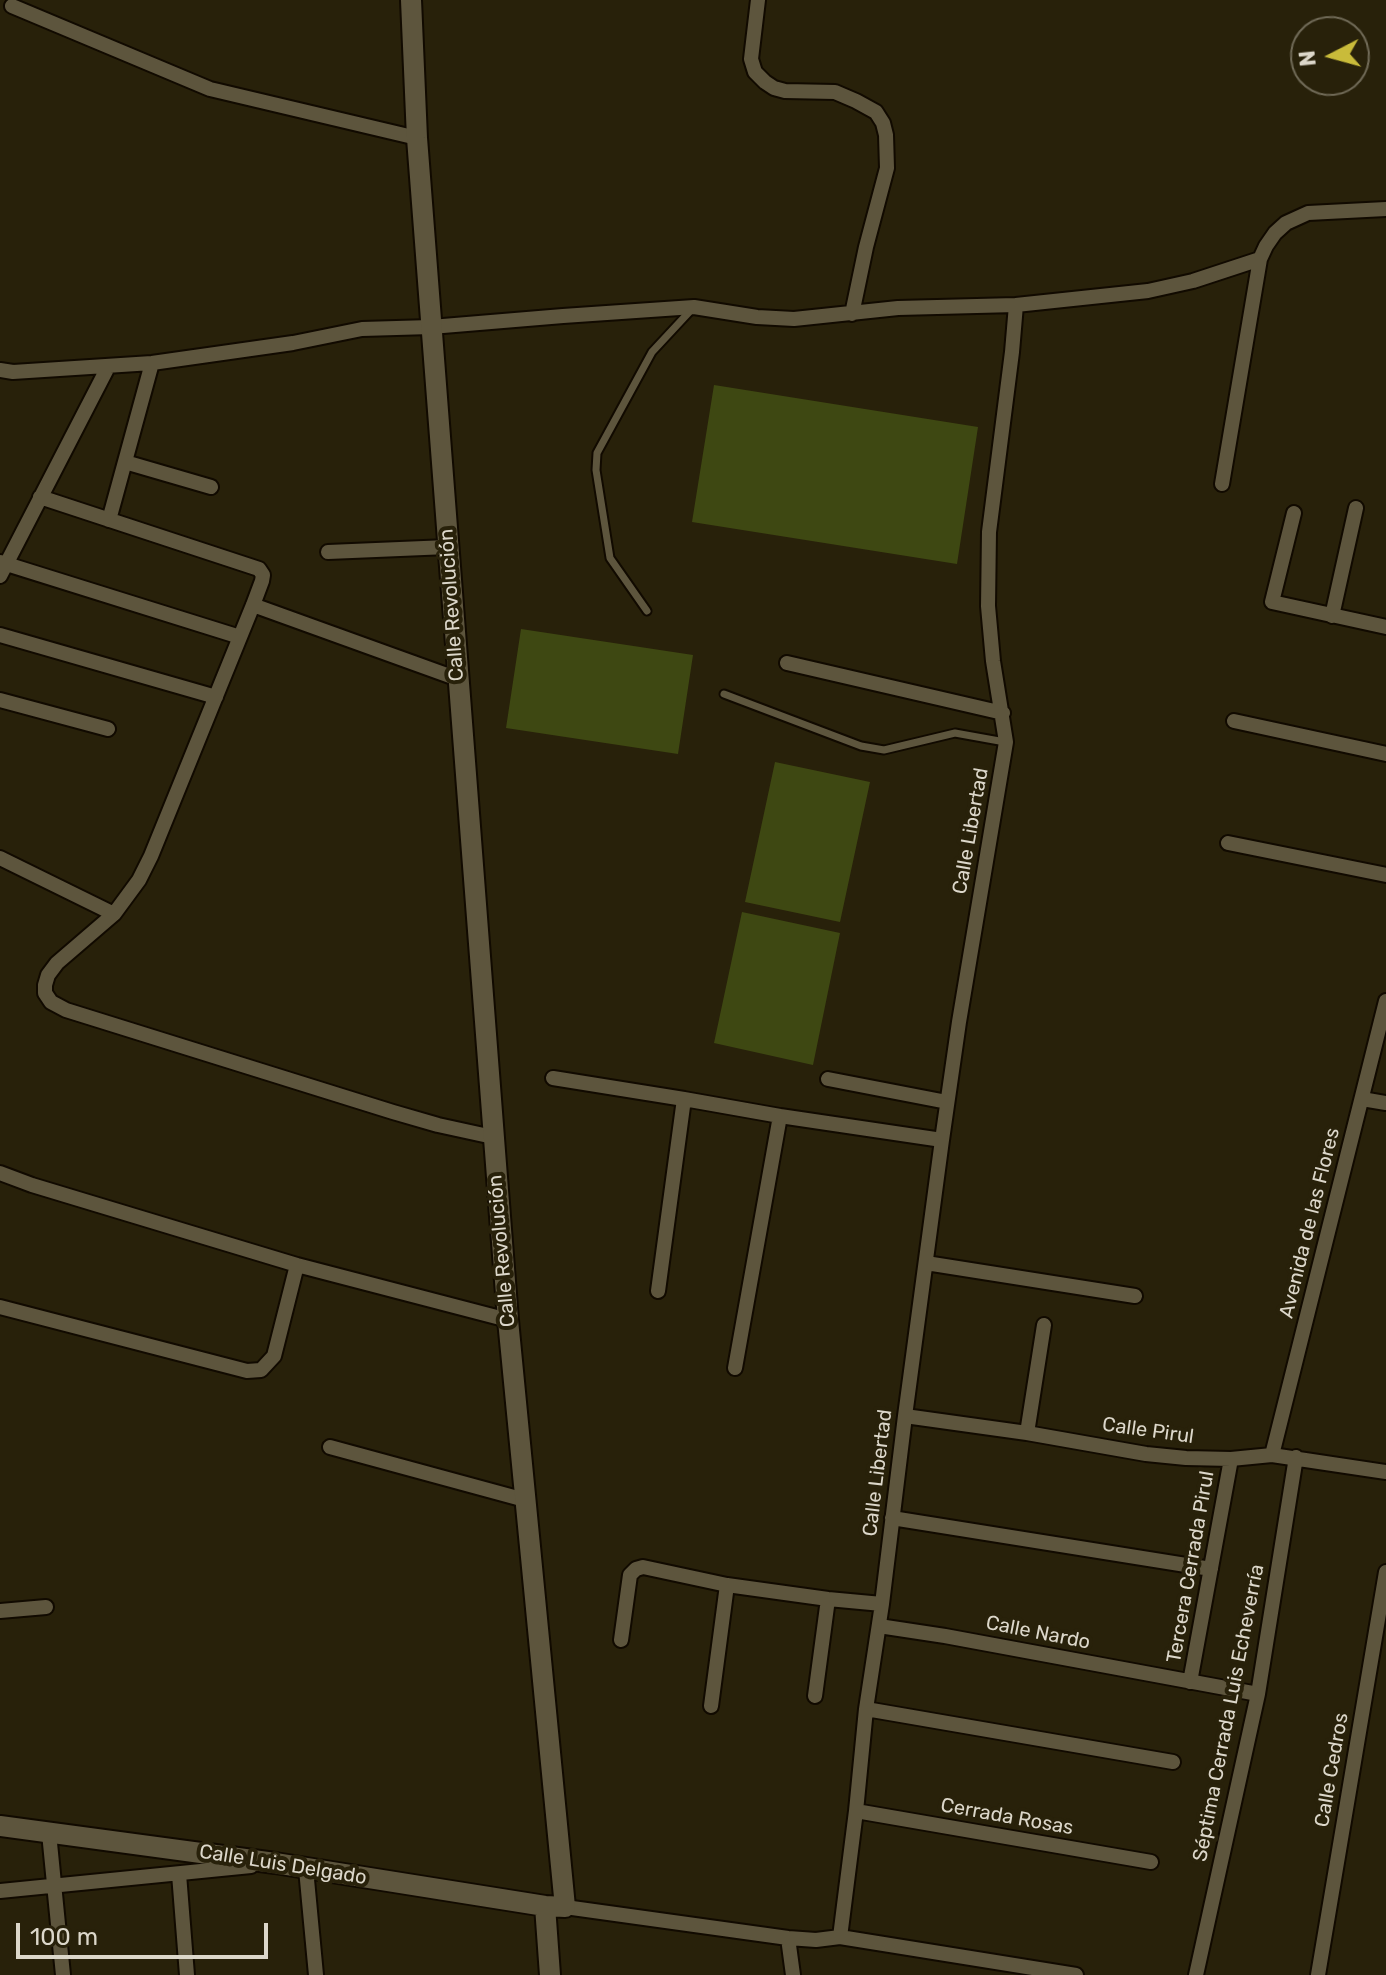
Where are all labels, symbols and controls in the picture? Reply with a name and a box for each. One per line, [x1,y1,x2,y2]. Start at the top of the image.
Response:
north arrow [1290,16,1370,96]
text: N [1293,49,1322,68]
street label: Calle Revolución [435,528,469,682]
street label: Calle Libertad [948,766,994,896]
street label: Avenida de las Flores [1275,1125,1345,1321]
street label: Calle Revolución [483,1174,521,1328]
street label: Calle Libertad [858,1408,898,1538]
street label: Calle Pirul [1101,1413,1195,1449]
street label: Tercera Cerrada Pirul [1162,1469,1220,1665]
street label: Séptima Cerrada Luis Echeverría [1188,1562,1270,1864]
street label: Calle Nardo [984,1611,1092,1655]
street label: Calle Cedros [1310,1711,1354,1829]
street label: Cerrada Rosas [939,1794,1075,1840]
street label: Calle Luis Delgado [198,1840,368,1890]
scale bar [20,1907,272,1957]
text: 100 m [30,1923,98,1951]

